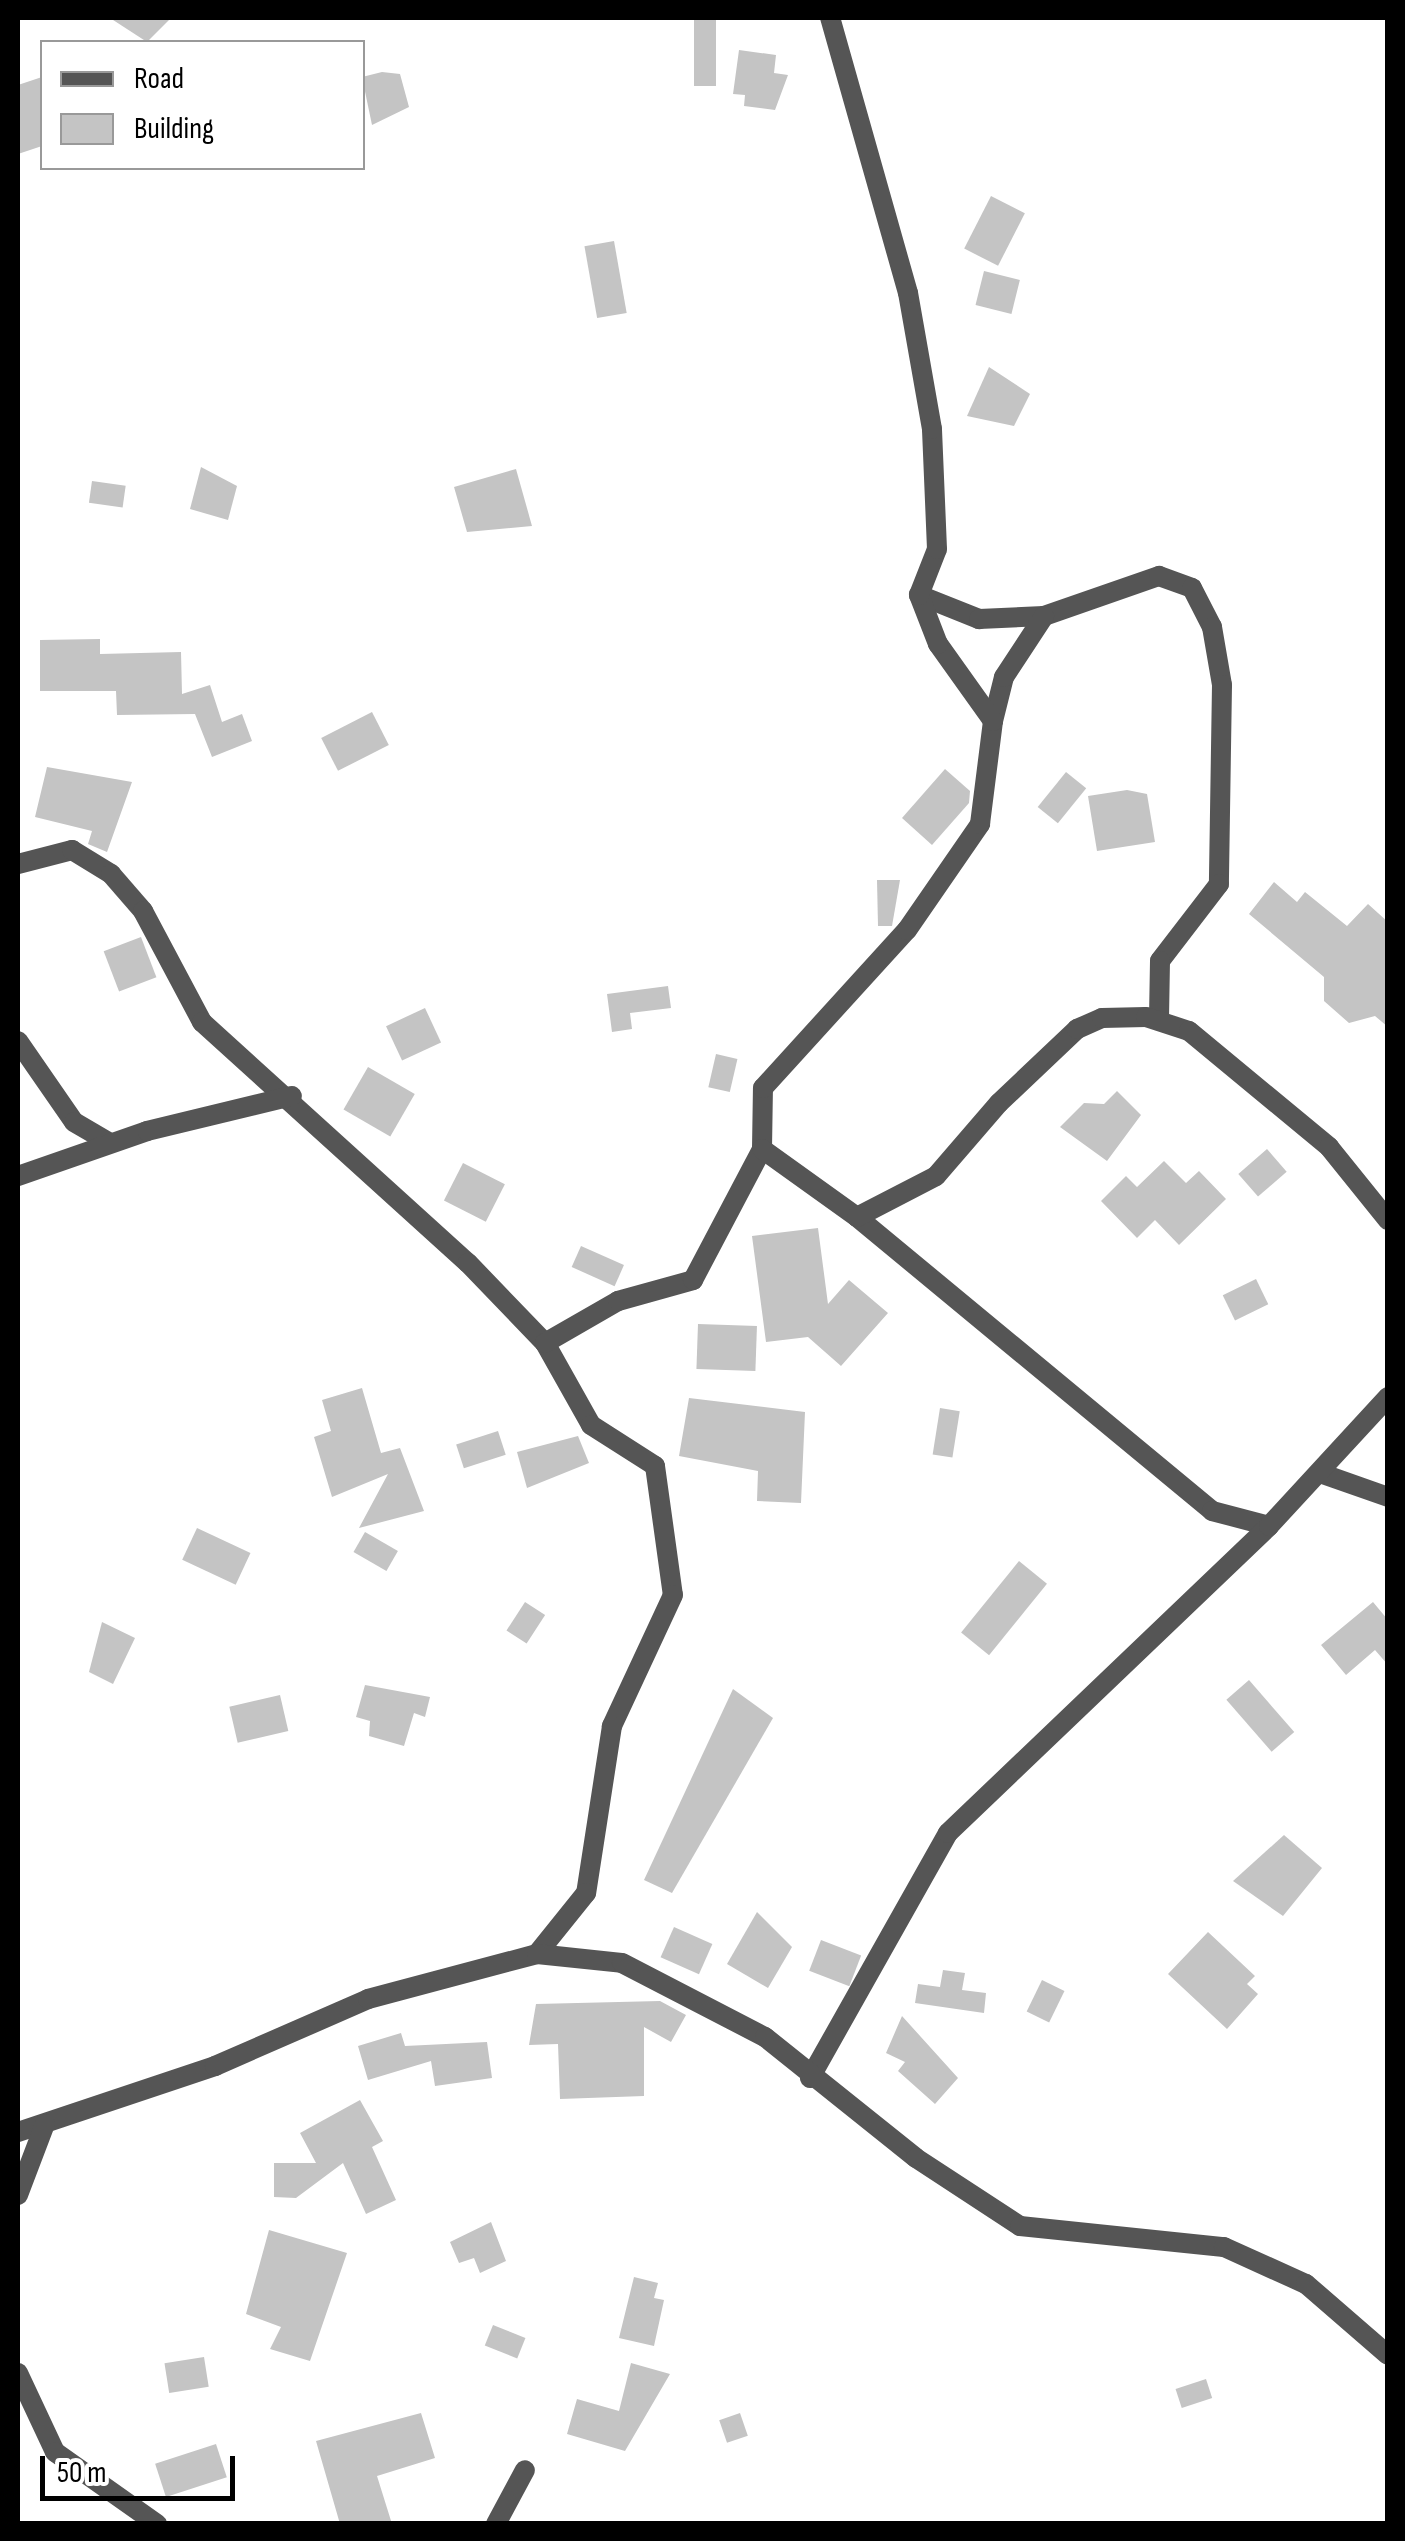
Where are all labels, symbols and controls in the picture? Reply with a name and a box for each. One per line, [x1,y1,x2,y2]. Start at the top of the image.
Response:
legend [40,40,365,170]
text: Road [134,61,184,97]
text: Building [134,111,214,147]
scale bar [45,2436,240,2498]
text: 50 m [57,2455,106,2491]

